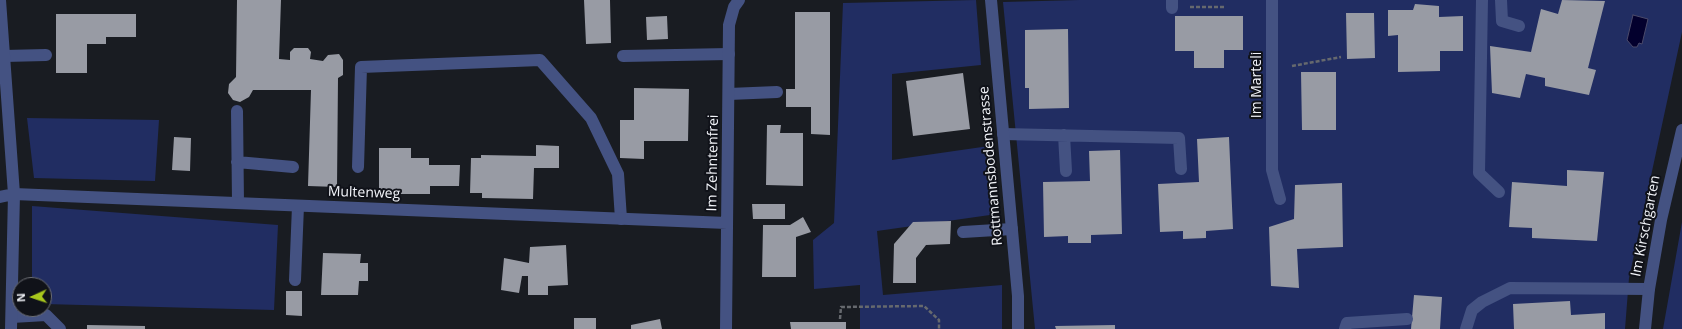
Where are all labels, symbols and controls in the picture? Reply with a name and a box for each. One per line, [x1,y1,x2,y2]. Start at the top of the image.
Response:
street label: Im Marteli [1249,52,1265,118]
street label: Rottmannsbodenstrasse [976,86,1006,246]
street label: Im Zehntenfrei [704,114,722,212]
street label: Im Kirschgarten [1628,174,1664,278]
street label: Multenweg [327,183,401,203]
north arrow [12,277,52,317]
text: N [13,293,28,302]

